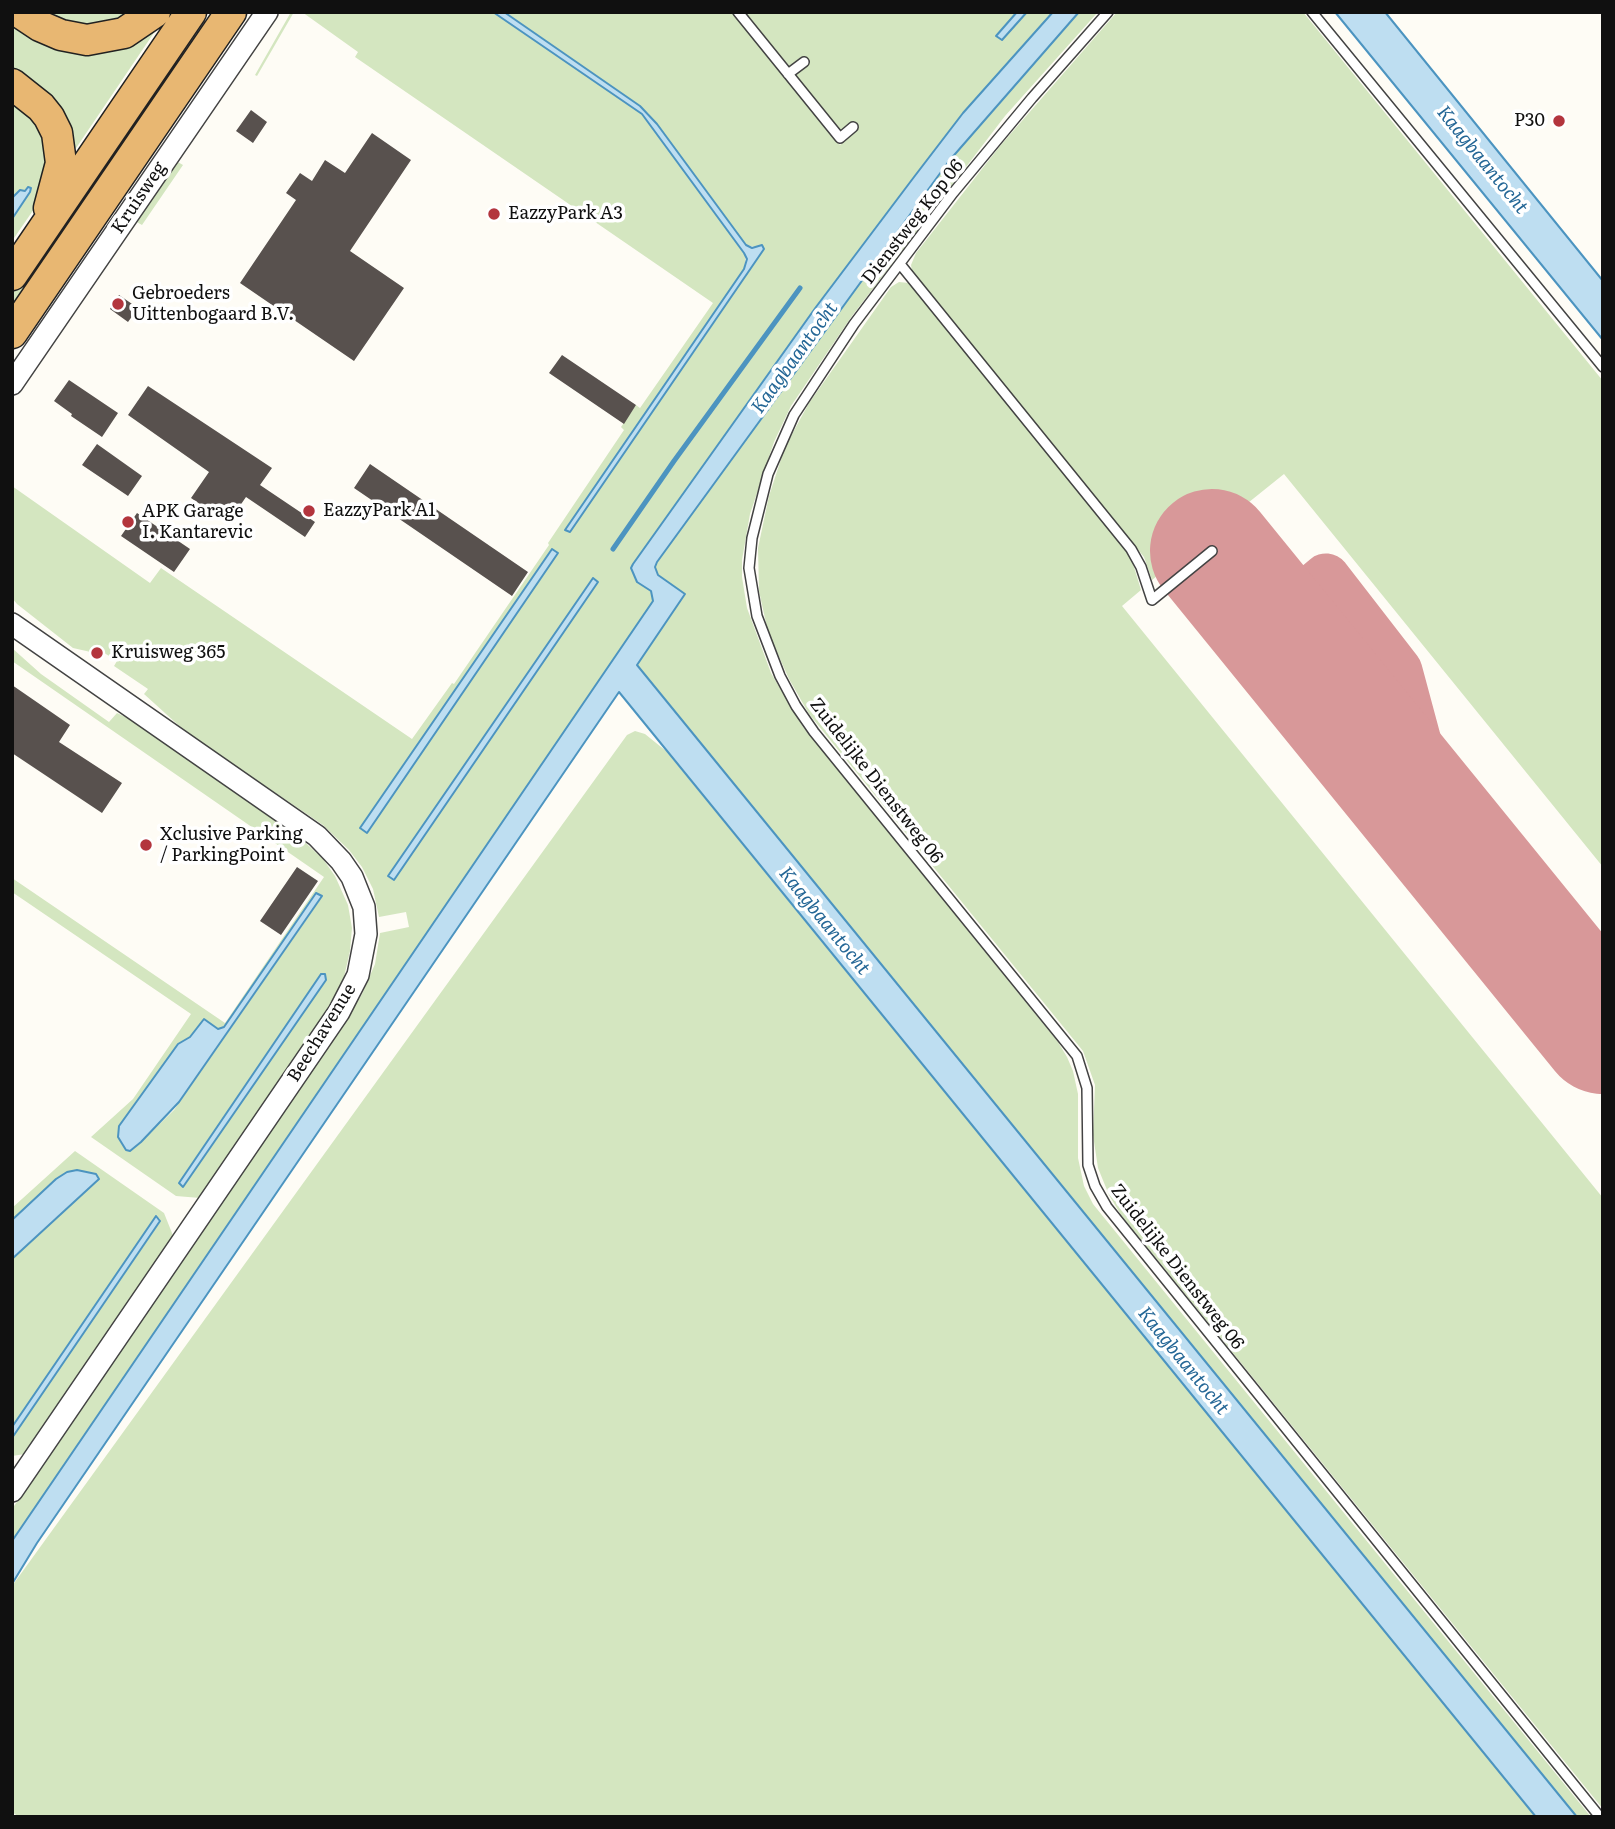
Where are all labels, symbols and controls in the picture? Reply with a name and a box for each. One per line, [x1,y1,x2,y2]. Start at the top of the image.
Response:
water label: Kaagbaantocht [1432,102,1532,218]
place label: P30 [1514,110,1545,132]
marker: P30 [1551,113,1567,129]
street label: Dienstweg Kop 06 [858,155,968,289]
street label: Kruisweg [107,158,171,238]
place label: EazzyPark A3 [508,203,623,225]
marker: EazzyPark A3 [486,206,502,222]
place label: Gebroeders Uittenbogaard B.V. [132,283,294,326]
marker: Gebroeders Uittenbogaard B.V. [110,296,126,312]
water label: Kaagbaantocht [747,298,843,418]
place label: EazzyPark A1 [323,500,436,522]
place label: APK Garage I. Kantarevic [142,501,253,544]
marker: EazzyPark A1 [301,503,317,519]
marker: APK Garage I. Kantarevic [120,514,136,530]
place label: Kruisweg 365 [111,642,225,664]
marker: Kruisweg 365 [89,645,105,661]
street label: Zuidelijke Dienstweg 06 [805,694,947,868]
place label: Xclusive Parking / ParkingPoint [160,824,303,866]
marker: Xclusive Parking / ParkingPoint [138,837,154,853]
water label: Kaagbaantocht [774,863,874,979]
street label: Beechavenue [283,980,361,1086]
street label: Zuidelijke Dienstweg 06 [1106,1180,1248,1354]
water label: Kaagbaantocht [1133,1303,1233,1419]

